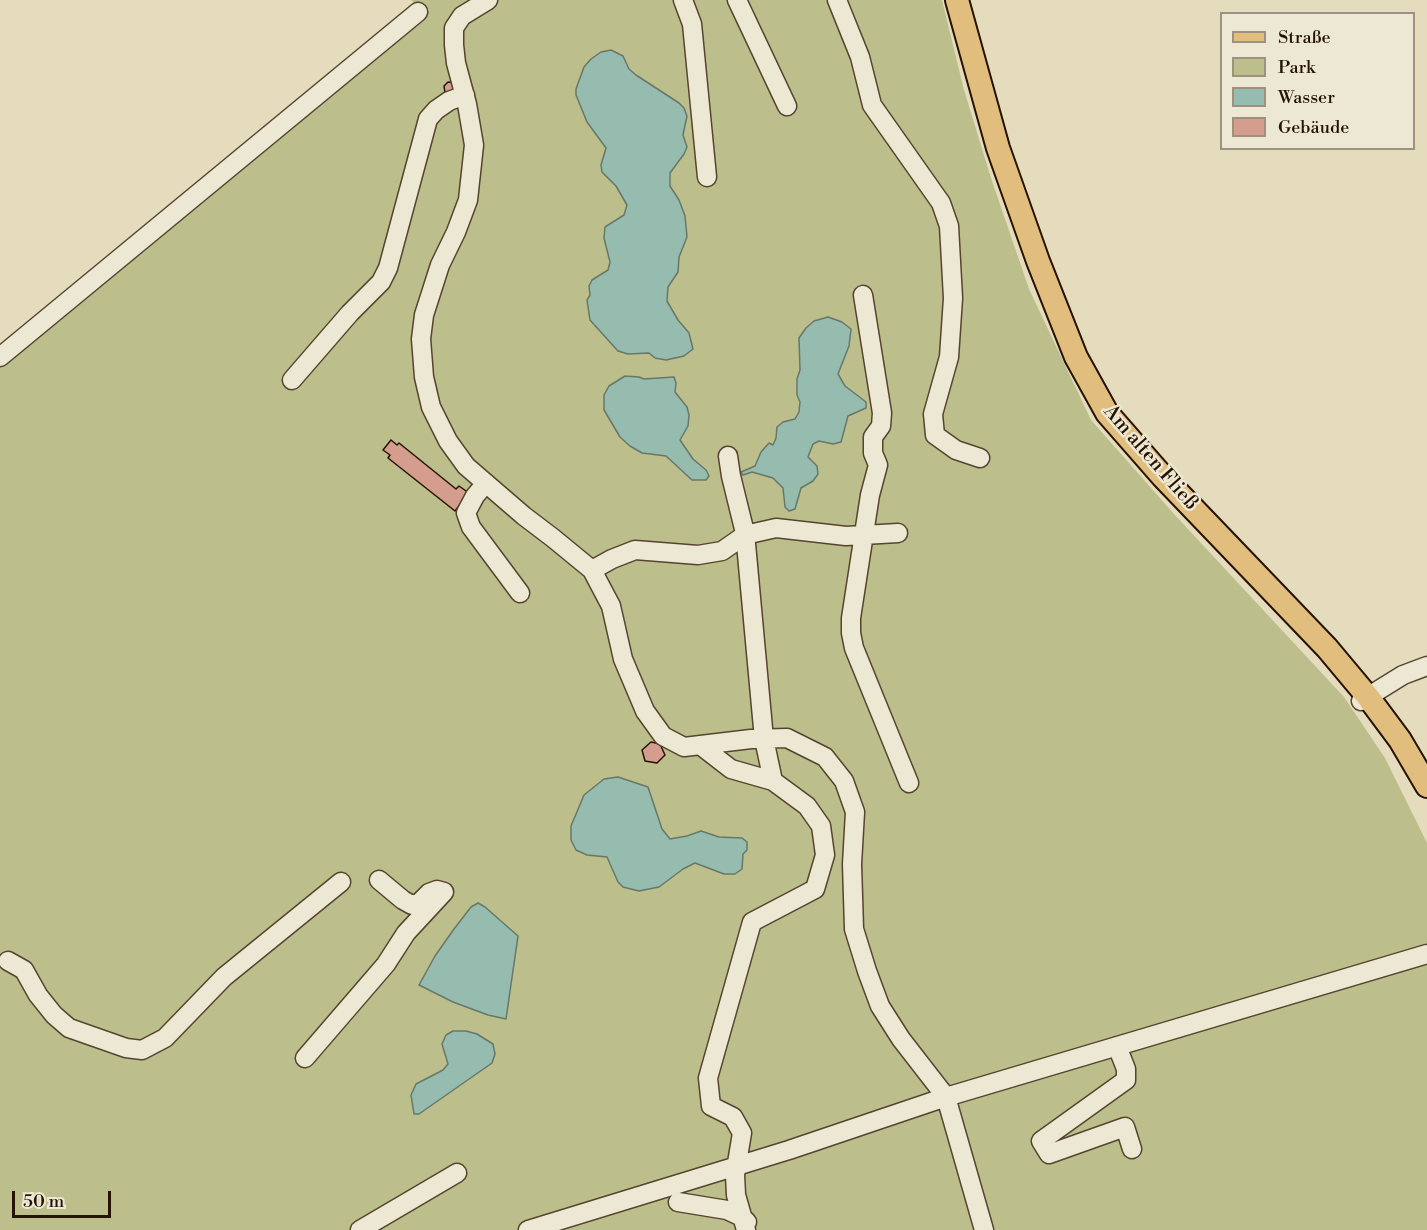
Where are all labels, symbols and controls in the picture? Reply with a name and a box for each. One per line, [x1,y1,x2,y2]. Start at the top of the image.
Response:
legend [1220,12,1415,150]
text: Straße [1278,26,1331,49]
text: Park [1278,56,1315,79]
text: Wasser [1278,86,1335,109]
text: Gebäude [1278,116,1349,139]
street label: Am alten Fließ [1098,401,1202,515]
scale bar [15,1179,114,1217]
text: 50 m [23,1190,64,1213]

